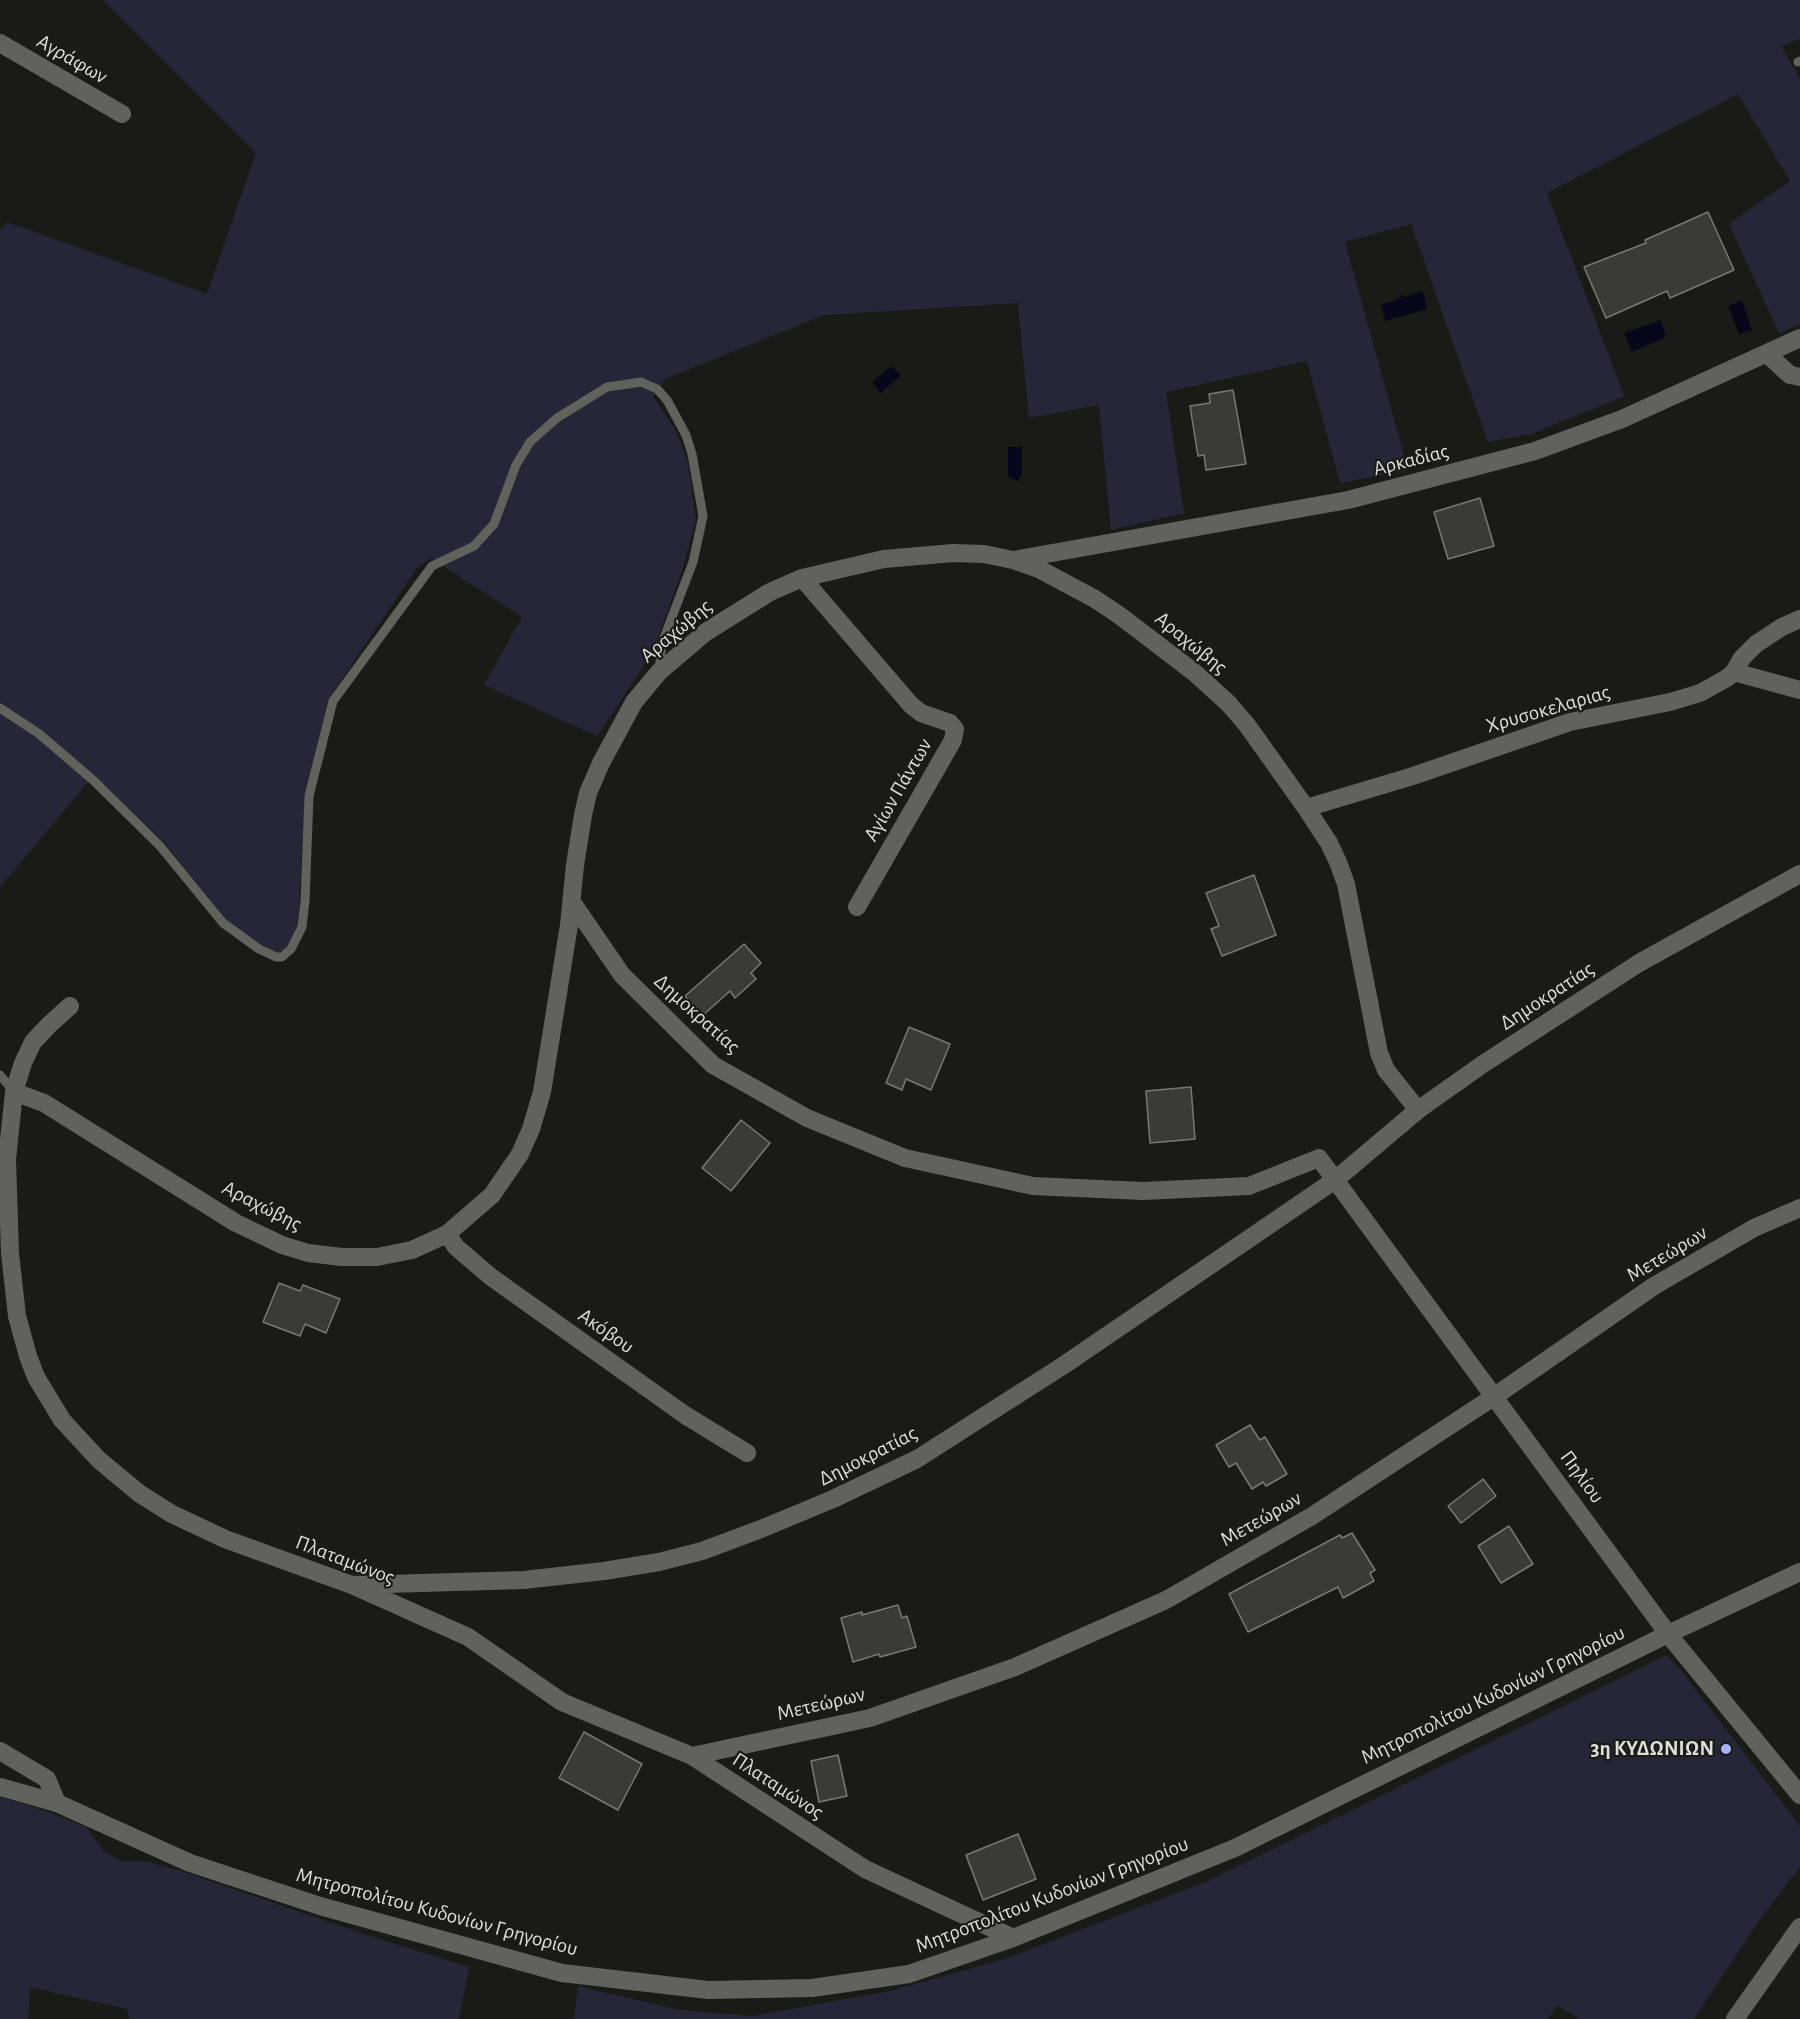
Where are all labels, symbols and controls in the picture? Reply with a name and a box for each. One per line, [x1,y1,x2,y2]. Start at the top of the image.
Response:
street label: Αγράφων [32,29,112,89]
street label: Αρκαδίας [1371,439,1451,481]
street label: Αραχώβης [635,594,717,668]
street label: Αραχώβης [1150,606,1232,680]
street label: Χρυσοκελαριας [1483,679,1613,739]
street label: Αγίων Πάντων [858,734,938,846]
street label: Δημοκρατίας [1495,956,1599,1036]
street label: Δημοκρατίας [649,969,745,1059]
street label: Αραχώβης [218,1175,306,1237]
street label: Μετεώρων [1622,1220,1712,1288]
street label: Ακόβου [573,1303,639,1359]
street label: Δημοκρατίας [815,1420,921,1492]
street label: Πηλίου [1554,1446,1610,1508]
street label: Μετεώρων [1216,1486,1306,1552]
street label: Πλαταμώνος [292,1530,398,1590]
street label: Μητροπολίτου Κυδονίων Γρηγορίου [1357,1620,1629,1770]
street label: Μετεώρων [775,1682,867,1726]
place label: 3η ΚΥΔΩΝΙΩΝ [1591,1736,1714,1762]
marker: 3η ΚΥΔΩΝΙΩΝ [1719,1742,1733,1756]
street label: Πλαταμώνος [728,1747,828,1825]
street label: Μητροπολίτου Κυδονίων Γρηγορίου [912,1831,1192,1959]
street label: Μητροπολίτου Κυδονίων Γρηγορίου [293,1862,581,1962]

